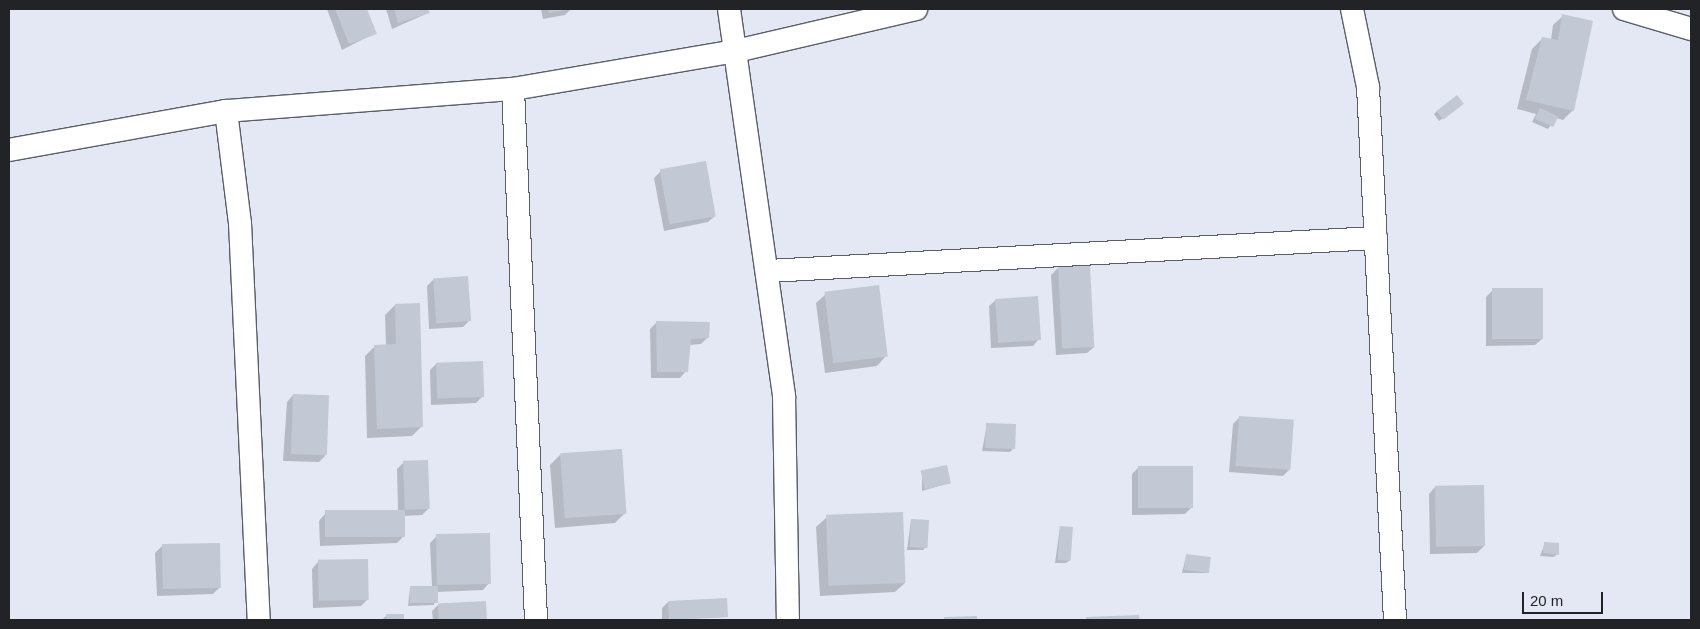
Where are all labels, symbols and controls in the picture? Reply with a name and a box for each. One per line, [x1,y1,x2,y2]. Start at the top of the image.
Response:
scale bar [1525,582,1606,614]
text: 20 m [1530,592,1563,609]

